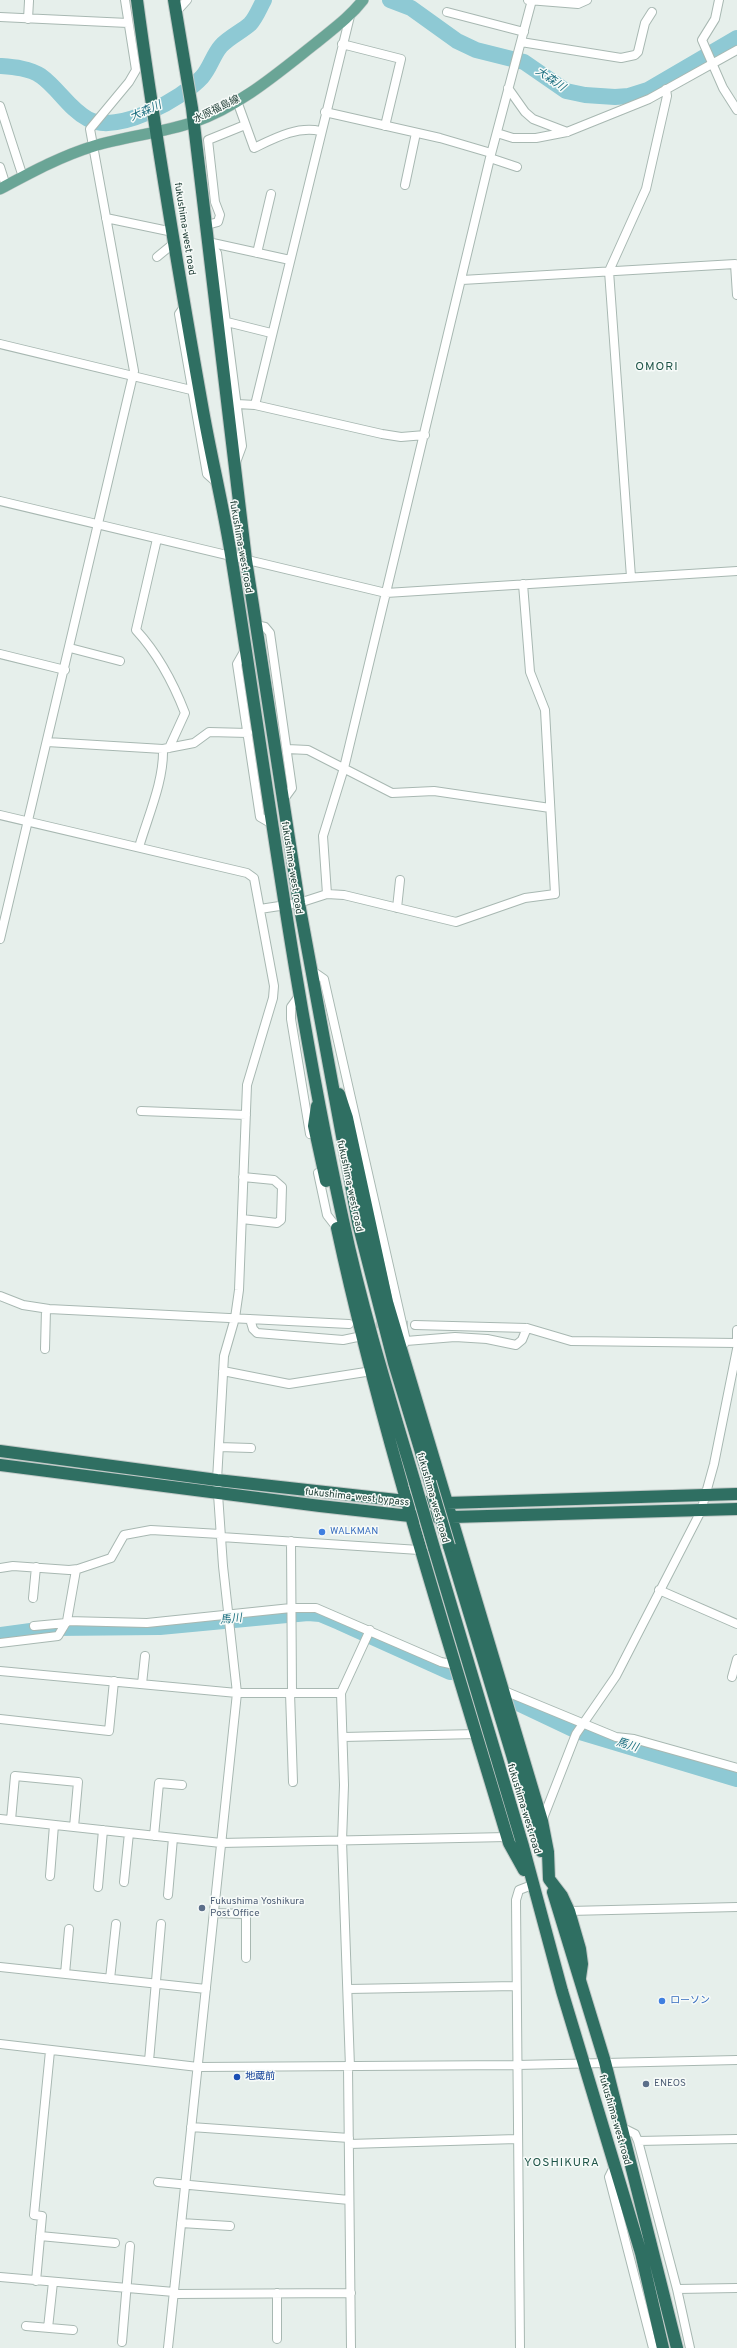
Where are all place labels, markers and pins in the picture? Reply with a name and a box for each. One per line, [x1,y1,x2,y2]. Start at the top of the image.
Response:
place label: WALKMAN [330,1526,378,1538]
marker: WALKMAN [317,1527,327,1537]
place label: Fukushima Yoshikura Post Office [210,1896,304,1920]
marker: Fukushima Yoshikura Post Office [197,1903,207,1913]
place label: ローソン [670,1995,710,2007]
marker: ローソン [657,1996,667,2006]
place label: 地蔵前 [245,2071,275,2083]
marker: 地蔵前 [232,2072,242,2082]
place label: ENEOS [654,2078,686,2090]
marker: ENEOS [641,2079,651,2089]

